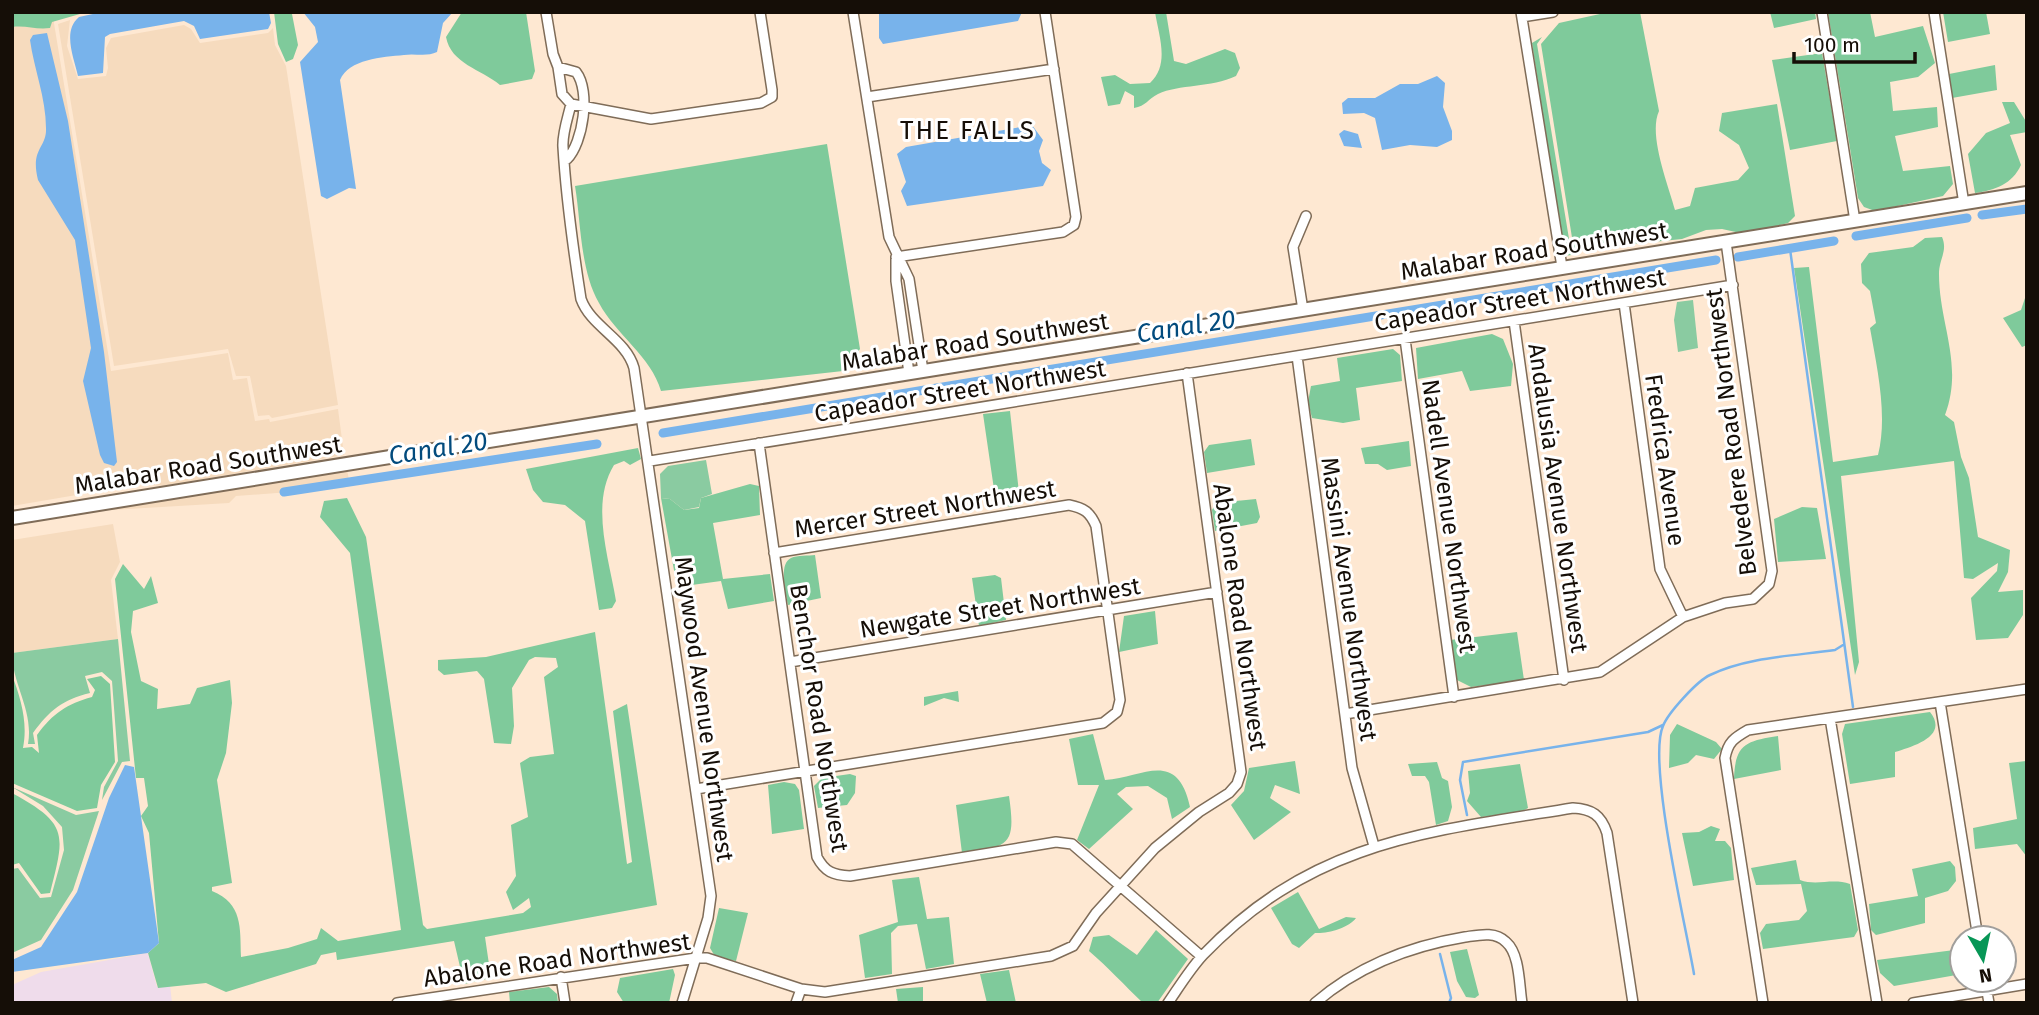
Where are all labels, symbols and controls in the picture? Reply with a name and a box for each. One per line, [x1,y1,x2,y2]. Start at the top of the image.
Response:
scale bar [1794,21,1915,65]
text: 100 m [1804,32,1860,58]
district label: THE FALLS [900,115,1036,146]
street label: Malabar Road Southwest [1399,216,1670,286]
street label: Capeador Street Northwest [1372,263,1668,337]
street label: Belvedere Road Northwest [1699,287,1763,577]
water label: Canal 20 [1134,303,1238,350]
street label: Malabar Road Southwest [840,307,1111,377]
street label: Andalusia Avenue Northwest [1522,342,1594,655]
street label: Capeador Street Northwest [812,354,1108,428]
street label: Fredrica Avenue [1639,372,1691,548]
street label: Nadell Avenue Northwest [1416,377,1482,655]
water label: Canal 20 [386,425,490,472]
street label: Malabar Road Southwest [73,430,344,500]
street label: Massini Avenue Northwest [1315,455,1383,743]
street label: Mercer Street Northwest [792,474,1058,543]
street label: Abalone Road Northwest [1207,482,1273,753]
street label: Maywood Avenue Northwest [669,555,739,864]
street label: Newgate Street Northwest [858,572,1143,644]
street label: Benchor Road Northwest [784,582,854,854]
north arrow [1948,924,2018,994]
street label: Abalone Road Northwest [422,927,693,993]
text: N [1978,963,1994,988]

